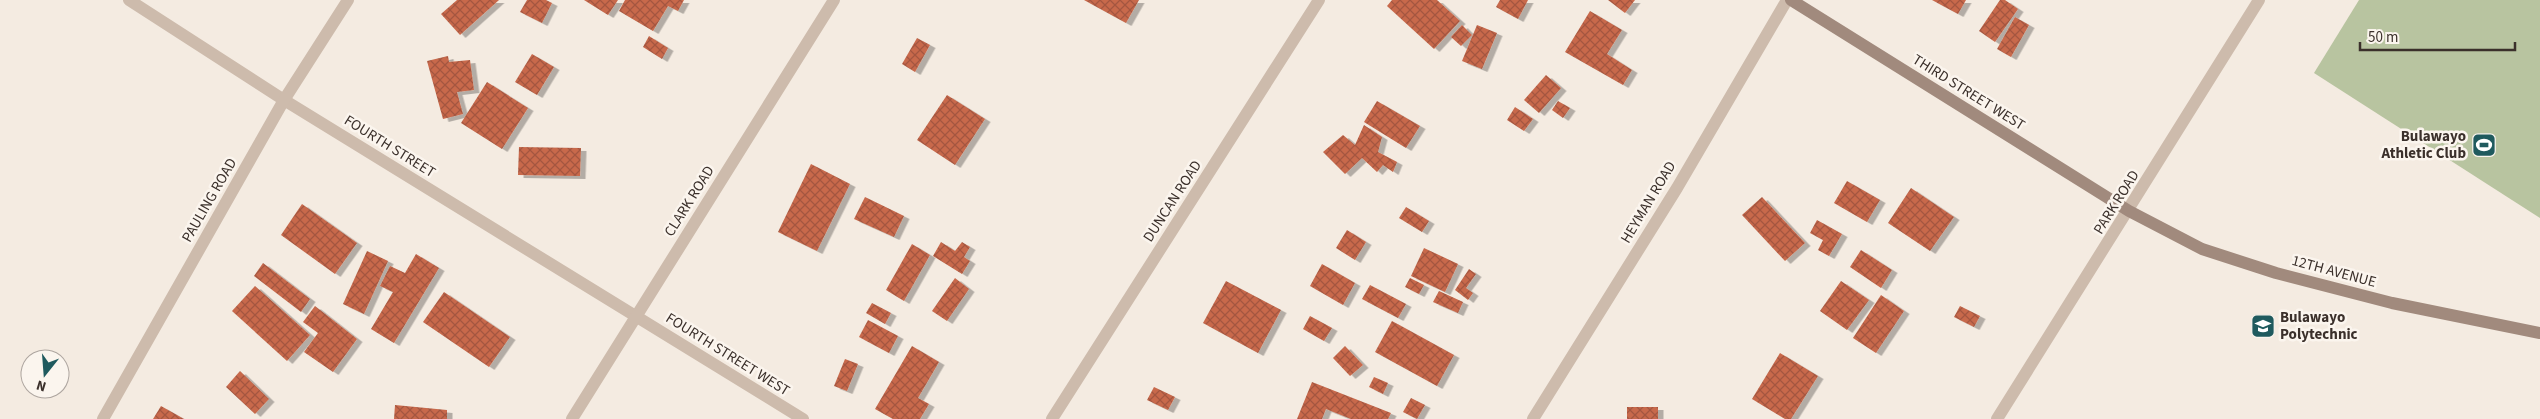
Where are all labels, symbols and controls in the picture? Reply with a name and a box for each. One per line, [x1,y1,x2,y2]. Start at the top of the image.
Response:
scale bar [2360,20,2515,52]
text: 50 m [2368,27,2398,48]
street label: THIRD STREET WEST [1908,49,2029,136]
street label: FOURTH STREET [340,110,439,183]
place label: Bulawayo Athletic Club [2380,126,2466,164]
sports icon: Bulawayo Athletic Club [2471,132,2497,158]
street label: PAULING ROAD [177,154,242,246]
street label: DUNCAN ROAD [1138,156,1207,246]
street label: HEYMAN ROAD [1616,157,1681,247]
street label: CLARK ROAD [659,162,720,241]
street label: PARK ROAD [2088,166,2144,238]
street label: 12TH AVENUE [2289,250,2378,293]
place label: Bulawayo Polytechnic [2280,307,2358,345]
street label: FOURTH STREET WEST [662,308,794,401]
school or university icon: Bulawayo Polytechnic [2250,313,2276,339]
north arrow [20,349,70,399]
text: N [34,375,49,396]

